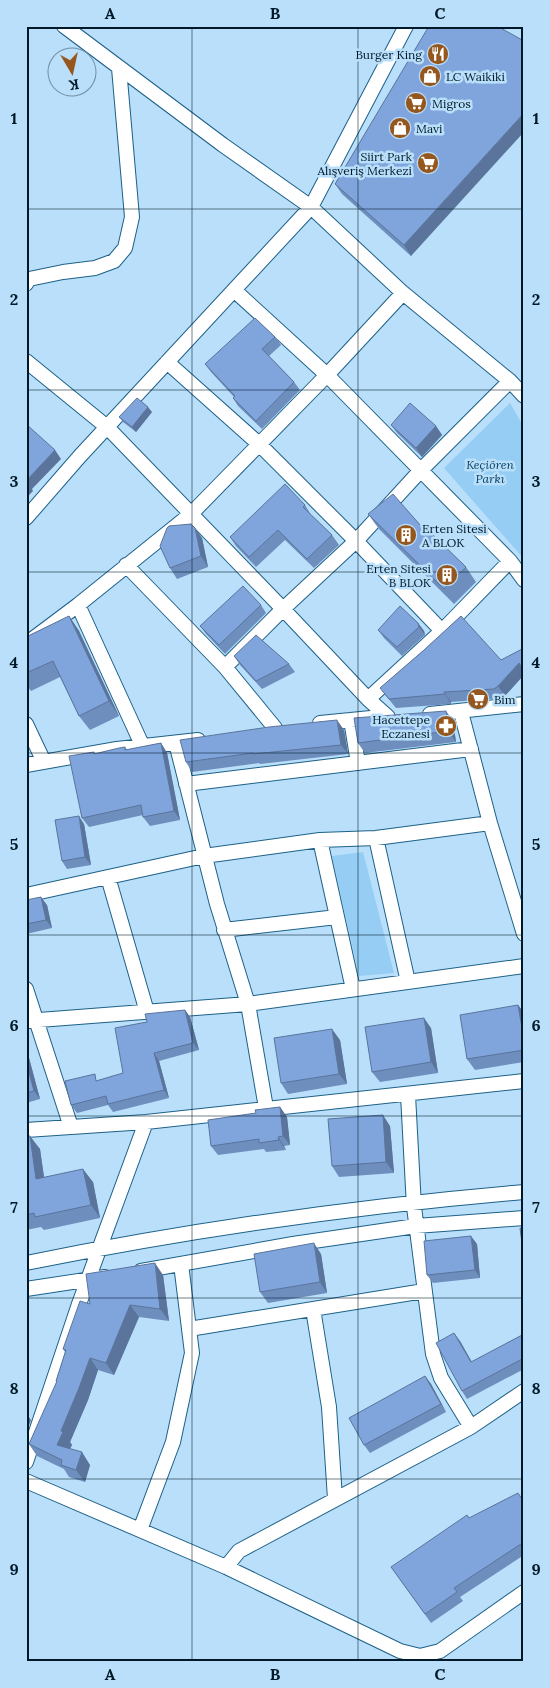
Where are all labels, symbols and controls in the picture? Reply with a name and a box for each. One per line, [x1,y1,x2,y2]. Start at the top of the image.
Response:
text: A [105,3,116,23]
text: B [270,3,281,23]
text: C [434,3,446,23]
restaurant icon: Burger King [426,42,450,66]
place label: Burger King [355,47,422,62]
north arrow [48,48,98,98]
shop icon: LC Waikiki [418,64,442,88]
place label: LC Waikiki [446,69,505,84]
text: K [68,75,80,95]
supermarket icon: Migros [404,91,428,115]
place label: Migros [432,96,471,111]
text: 1 [11,108,17,128]
text: 1 [533,108,539,128]
shop icon: Mavi [388,116,412,140]
place label: Mavi [416,121,443,136]
place label: Siirt Park Alışveriş Merkezi [317,149,413,178]
supermarket icon: Siirt Park Alışveriş Merkezi [416,151,440,175]
text: 2 [10,289,18,309]
text: 2 [532,289,540,309]
park label: Keçiören Parkı [466,457,514,486]
text: 3 [10,471,19,491]
text: 3 [532,471,541,491]
place label: Erten Sitesi A BLOK [421,521,487,550]
building icon: Erten Sitesi A BLOK [394,523,418,547]
place label: Erten Sitesi B BLOK [366,561,432,590]
building icon: Erten Sitesi B BLOK [435,563,459,587]
text: 4 [10,652,19,672]
text: 4 [532,652,541,672]
supermarket icon: Bim [466,687,490,711]
place label: Bim [494,692,516,707]
place label: Hacettepe Eczanesi [372,712,430,741]
pharmacy icon: Hacettepe Eczanesi [434,714,458,738]
text: 5 [10,834,19,854]
text: 5 [532,834,541,854]
text: 6 [9,1015,19,1035]
text: 6 [531,1015,541,1035]
text: 7 [10,1197,18,1217]
text: 7 [532,1197,540,1217]
text: 8 [9,1378,19,1398]
text: 8 [531,1378,541,1398]
text: 9 [9,1559,19,1579]
text: 9 [531,1559,541,1579]
text: A [105,1664,116,1684]
text: B [270,1664,281,1684]
text: C [434,1664,446,1684]

